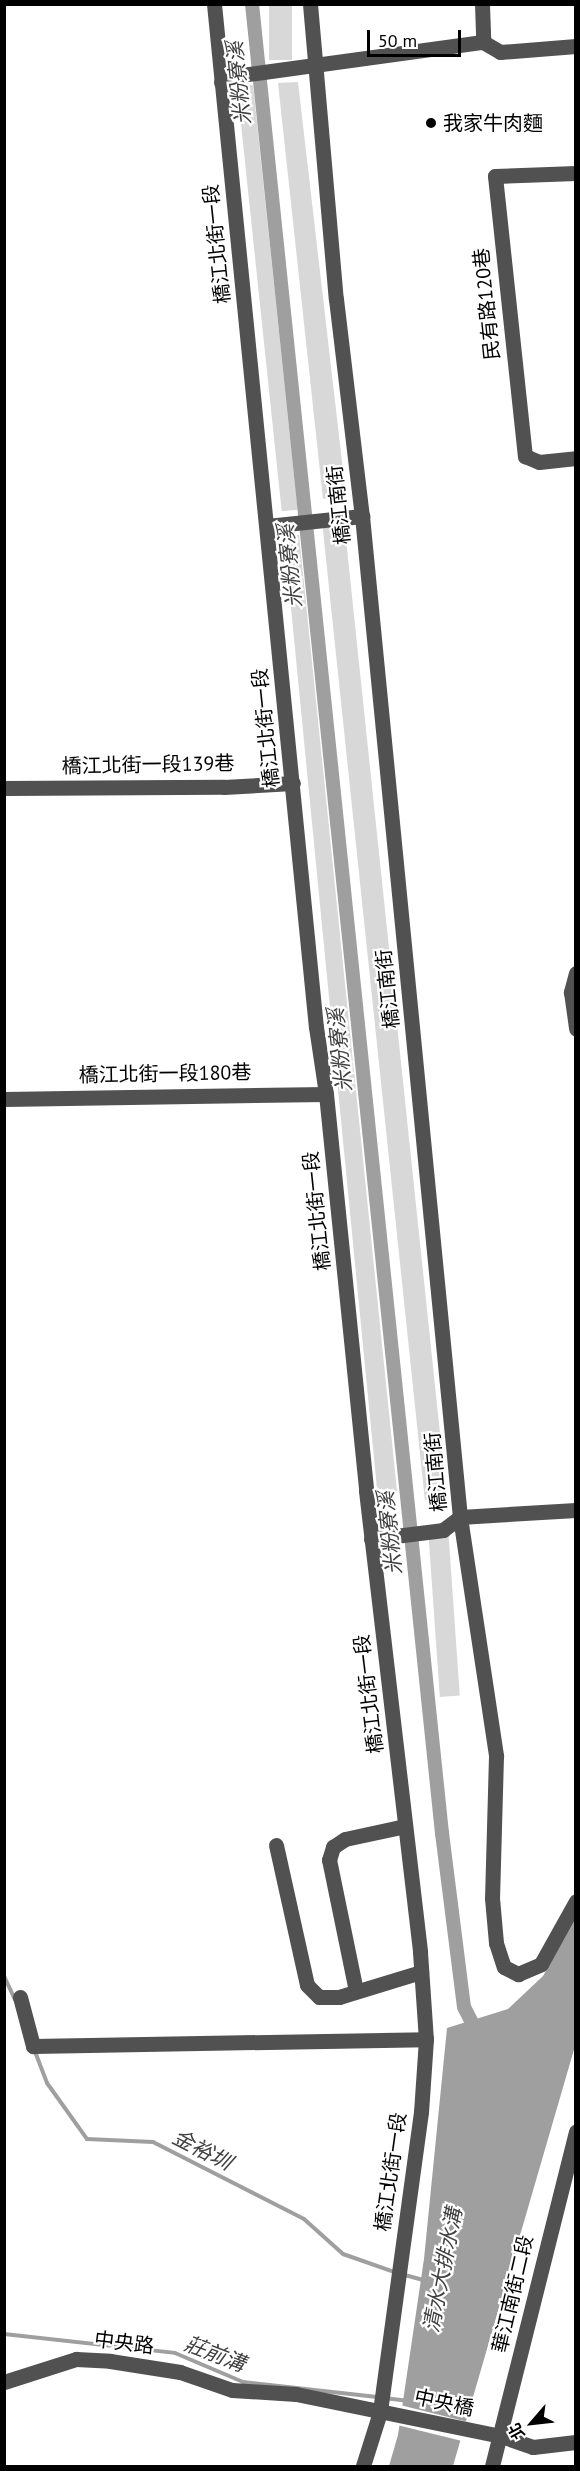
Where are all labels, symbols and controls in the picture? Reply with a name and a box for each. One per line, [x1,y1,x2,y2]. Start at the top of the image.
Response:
scale bar [370,18,464,56]
text: 50 m [378,29,417,52]
water label: 米粉寮溪 [222,40,256,126]
place label: 我家牛肉麵 [443,111,543,135]
marker: 我家牛肉麵 [424,116,438,130]
street label: 橋江北街一段 [199,183,235,305]
street label: 民有路120巷 [469,247,505,361]
street label: 橋江南街 [323,464,355,546]
water label: 米粉寮溪 [273,523,307,609]
street label: 橋江北街一段 [248,667,284,789]
street label: 橋江北街一段139巷 [61,751,235,779]
street label: 橋江南街 [372,948,404,1030]
water label: 米粉寮溪 [323,1007,357,1093]
street label: 橋江北街一段180巷 [78,1060,252,1088]
street label: 橋江北街一段 [299,1150,335,1272]
street label: 橋江南街 [421,1431,451,1513]
water label: 米粉寮溪 [373,1490,407,1576]
street label: 橋江北街一段 [350,1633,388,1755]
street label: 橋江北街一段 [371,2111,411,2233]
water label: 金裕圳 [168,2124,236,2176]
water label: 清水大排水溝 [419,2206,467,2334]
street label: 華江南街二段 [488,2233,538,2355]
street label: 中央路 [93,2327,155,2359]
water label: 莊前溝 [181,2331,249,2377]
street label: 中央橋 [412,2385,476,2421]
north arrow [502,2393,562,2453]
text: 北 [504,2420,529,2443]

